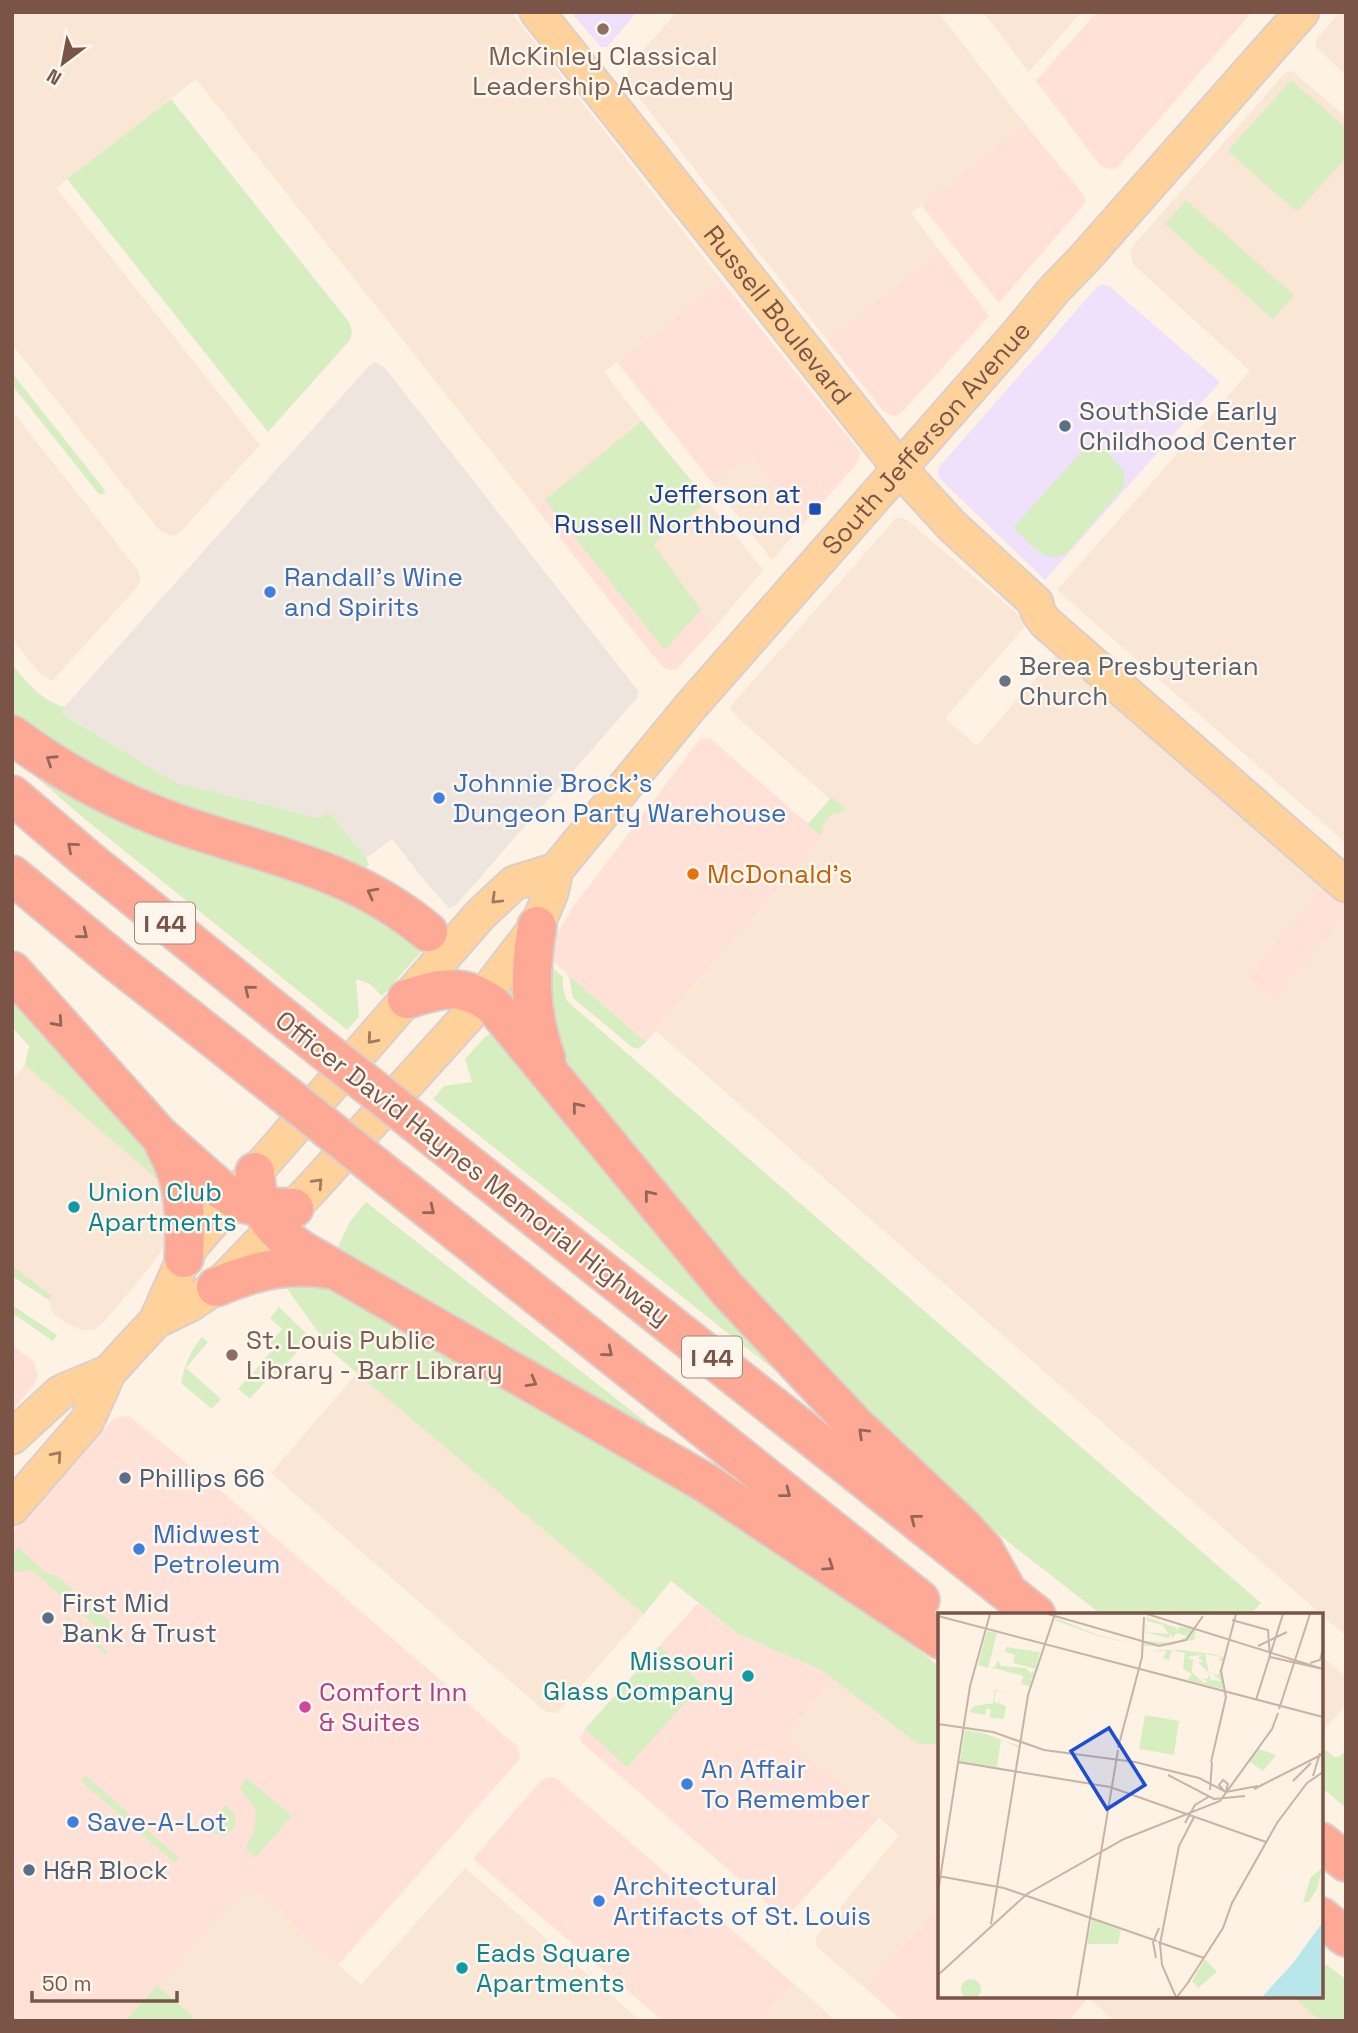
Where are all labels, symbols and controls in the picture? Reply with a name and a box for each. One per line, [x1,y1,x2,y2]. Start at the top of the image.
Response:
marker: McKinley Classical Leadership Academy [595,21,611,37]
north arrow [28,28,98,98]
place label: McKinley Classical Leadership Academy [472,39,734,103]
text: N [42,63,66,91]
street label: Russell Boulevard [696,218,859,412]
street label: South Jefferson Avenue [814,314,1038,562]
place label: SouthSide Early Childhood Center [1079,394,1297,458]
marker: SouthSide Early Childhood Center [1057,418,1073,434]
place label: Jefferson at Russell Northbound [554,477,801,541]
marker: Jefferson at Russell Northbound [807,501,823,517]
place label: Randall's Wine and Spirits [284,560,463,624]
marker: Randall's Wine and Spirits [262,584,278,600]
place label: Berea Presbyterian Church [1019,649,1259,713]
marker: Berea Presbyterian Church [997,673,1013,689]
one-way arrow [46,756,59,769]
place label: Johnnie Brock's Dungeon Party Warehouse [453,766,786,830]
marker: Johnnie Brock's Dungeon Party Warehouse [431,790,447,806]
one-way arrow [68,843,81,855]
place label: McDonald's [707,857,852,891]
marker: McDonald's [685,866,701,882]
one-way arrow [367,888,379,901]
one-way arrow [491,891,504,904]
road number: I 44 [135,903,195,944]
one-way arrow [75,926,88,938]
one-way arrow [244,986,256,999]
street label: Officer David Haynes Memorial Highway [268,1003,678,1333]
one-way arrow [49,1013,62,1026]
one-way arrow [367,1031,380,1044]
one-way arrow [573,1102,586,1114]
place label: Union Club Apartments [88,1175,237,1239]
one-way arrow [309,1178,322,1191]
one-way arrow [645,1191,658,1203]
marker: Union Club Apartments [66,1199,82,1215]
one-way arrow [422,1202,435,1215]
place label: St. Louis Public Library - Barr Library [246,1323,503,1387]
road number: I 44 [682,1336,742,1378]
one-way arrow [600,1344,612,1357]
marker: St. Louis Public Library - Barr Library [224,1347,240,1363]
one-way arrow [525,1374,537,1387]
one-way arrow [859,1429,872,1442]
one-way arrow [49,1451,61,1464]
place label: Phillips 66 [139,1461,265,1495]
marker: Phillips 66 [117,1470,133,1486]
one-way arrow [778,1485,791,1498]
one-way arrow [910,1514,922,1527]
place label: Midwest Petroleum [153,1517,280,1581]
marker: Midwest Petroleum [131,1541,147,1557]
one-way arrow [822,1558,835,1571]
place label: First Mid Bank & Trust [62,1586,217,1650]
marker: First Mid Bank & Trust [40,1610,56,1626]
inset map [938,1613,1323,1998]
place label: Missouri Glass Company [543,1644,734,1708]
marker: Missouri Glass Company [740,1668,756,1684]
place label: Comfort Inn & Suites [319,1675,467,1739]
marker: Comfort Inn & Suites [297,1699,313,1715]
place label: An Affair To Remember [701,1752,870,1816]
marker: An Affair To Remember [679,1776,695,1792]
place label: Save-A-Lot [87,1805,227,1839]
marker: Save-A-Lot [65,1814,81,1830]
place label: H&R Block [43,1853,168,1887]
marker: H&R Block [21,1862,37,1878]
place label: Architectural Artifacts of St. Louis [613,1869,871,1933]
marker: Architectural Artifacts of St. Louis [591,1893,607,1909]
place label: Eads Square Apartments [476,1936,631,2000]
scale bar [32,1960,177,2004]
marker: Eads Square Apartments [454,1960,470,1976]
text: 50 m [42,1970,92,1997]

